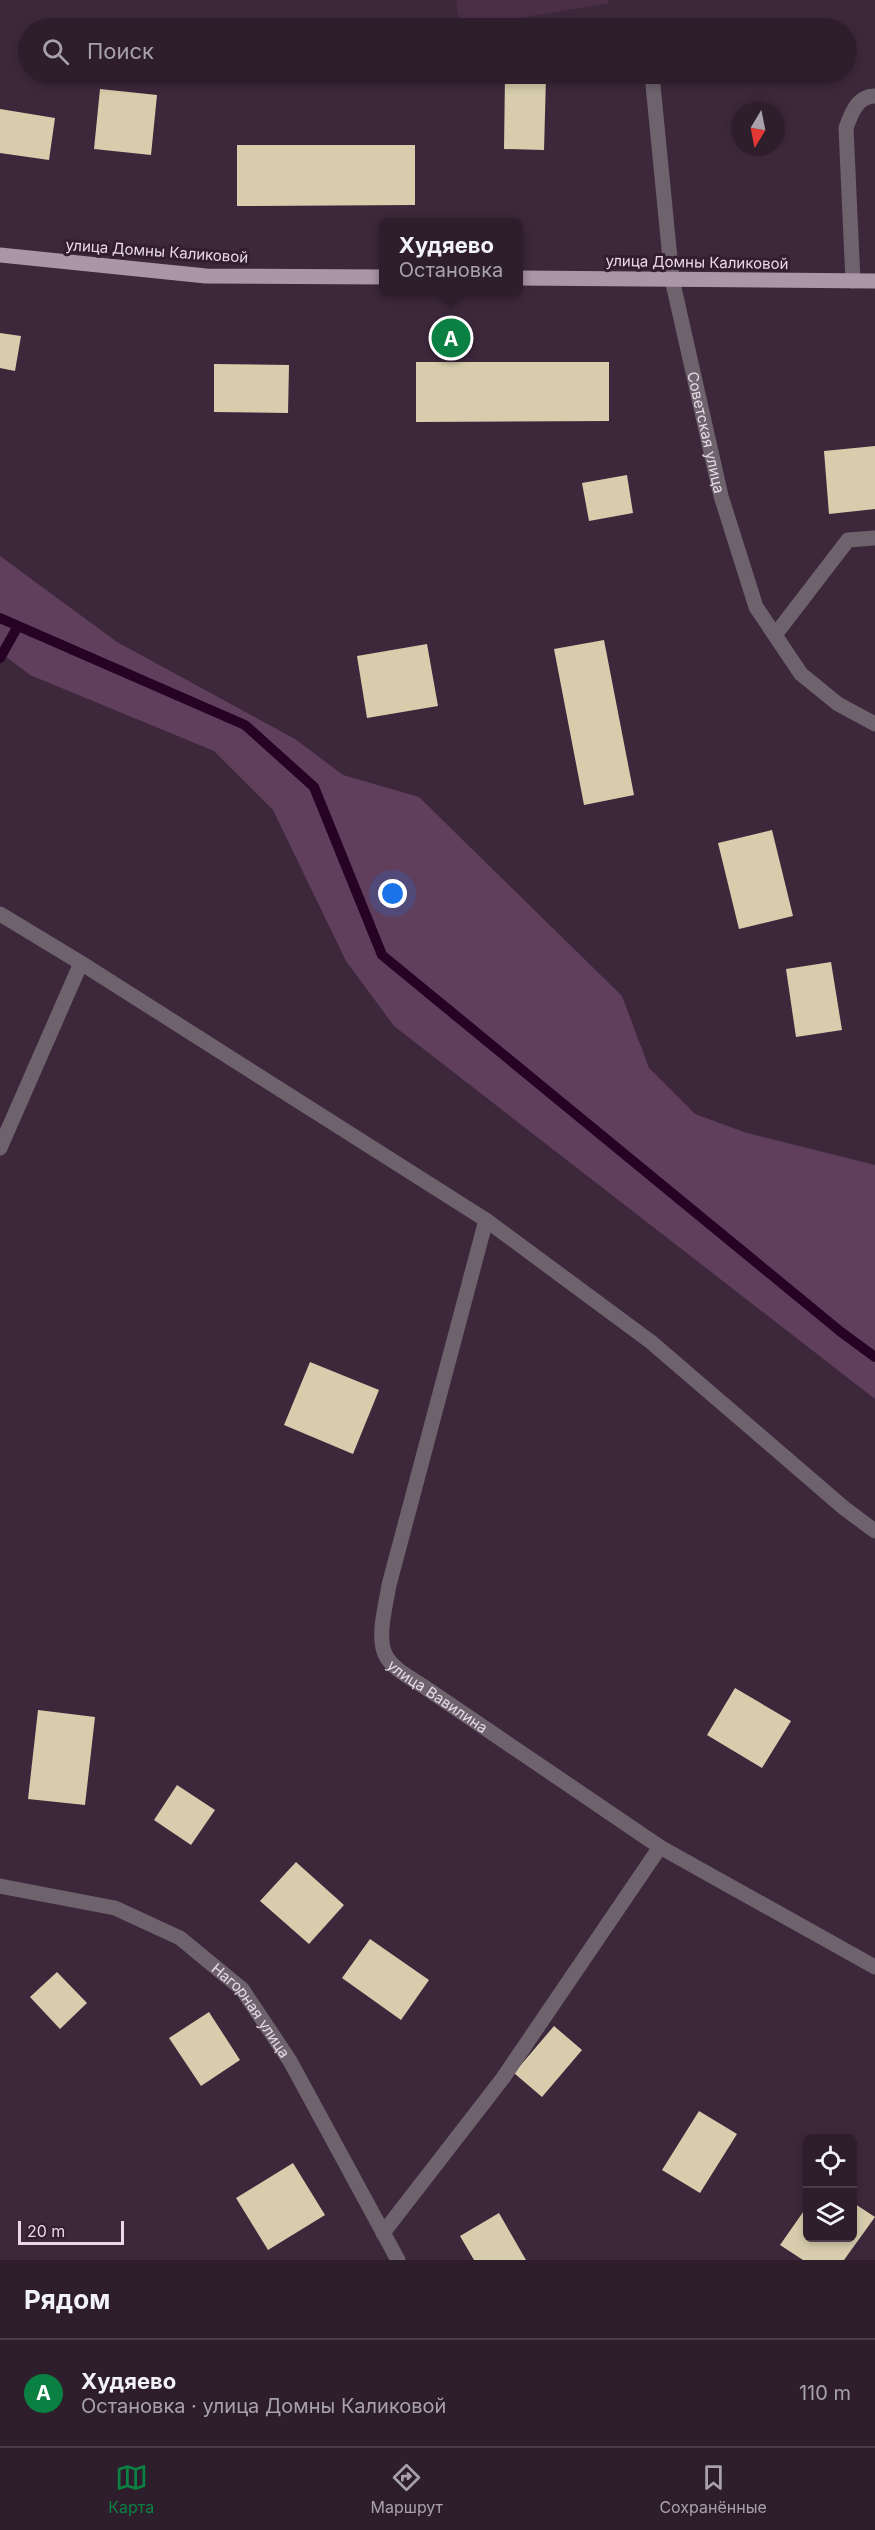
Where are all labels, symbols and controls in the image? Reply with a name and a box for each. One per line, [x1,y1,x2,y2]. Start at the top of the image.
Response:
search box [18,18,857,84]
icon: search [39,35,72,68]
text: Поиск [87,38,154,64]
north arrow [731,102,785,156]
popup [379,218,523,296]
text: Худяево [399,232,494,258]
street label: улица Домны Каликовой [65,235,249,267]
street label: улица Домны Каликовой [605,251,789,273]
text: Остановка [399,258,503,282]
pin: A [432,316,470,360]
street label: Советская улица [684,369,730,495]
your location [378,879,407,908]
street label: улица Вавилина [383,1655,492,1737]
street label: Нагорная улица [208,1959,294,2061]
map controls [803,2134,857,2242]
button: locate [803,2134,857,2188]
button: layers [803,2188,857,2242]
scale bar [18,2218,124,2246]
text: 20 m [27,2221,65,2241]
text: Рядом [24,2284,110,2315]
text: Худяево [81,2368,176,2394]
text: A [36,2381,51,2405]
text: 110 m [799,2381,851,2405]
text: Остановка · улица Домны Каликовой [81,2394,446,2418]
tab: Карта [108,2461,154,2517]
tab: Маршрут [370,2461,443,2517]
tab: Сохранённые [659,2461,767,2517]

